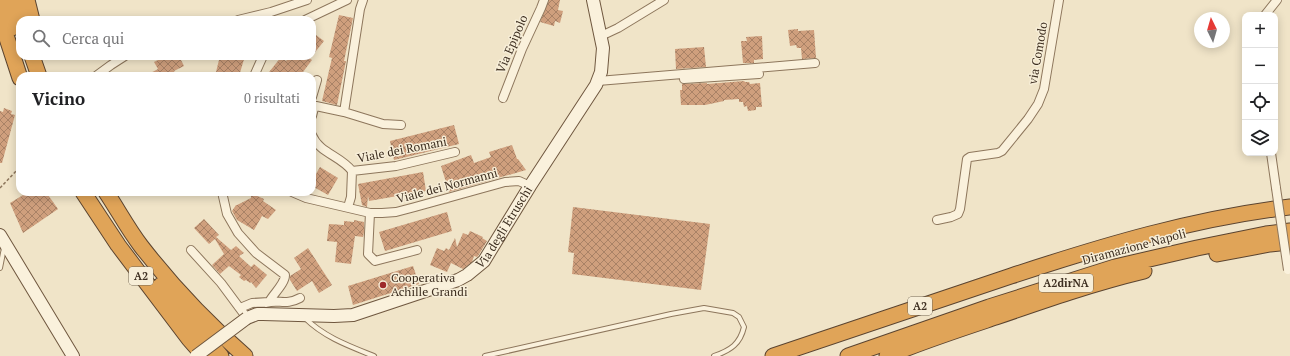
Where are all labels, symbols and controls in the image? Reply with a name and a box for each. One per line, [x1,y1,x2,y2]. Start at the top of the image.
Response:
street label: Via Epipolo [493,12,531,75]
north arrow [1194,12,1230,48]
map controls [1242,12,1278,156]
button: + [1242,12,1278,48]
search box [16,16,316,60]
street label: via Comodo [1024,20,1050,86]
icon: search [30,27,52,49]
text: Cerca qui [62,28,124,48]
button: − [1242,48,1278,84]
button: locate [1242,84,1278,120]
text: Vicino [32,87,85,110]
text: 0 risultati [244,89,300,107]
button: layers [1242,120,1278,156]
street label: Viale dei Romani [356,133,448,166]
street label: Viale dei Normanni [395,165,499,206]
street label: Via degli Etruschi [473,183,535,272]
street label: Diramazione Napoli [1080,225,1188,268]
road number: A2 [129,267,153,285]
place label: Cooperativa Achille Grandi [391,270,468,299]
road number: A2dirNA [1039,274,1093,292]
marker: Cooperativa Achille Grandi [378,280,388,290]
road number: A2 [908,297,932,315]

